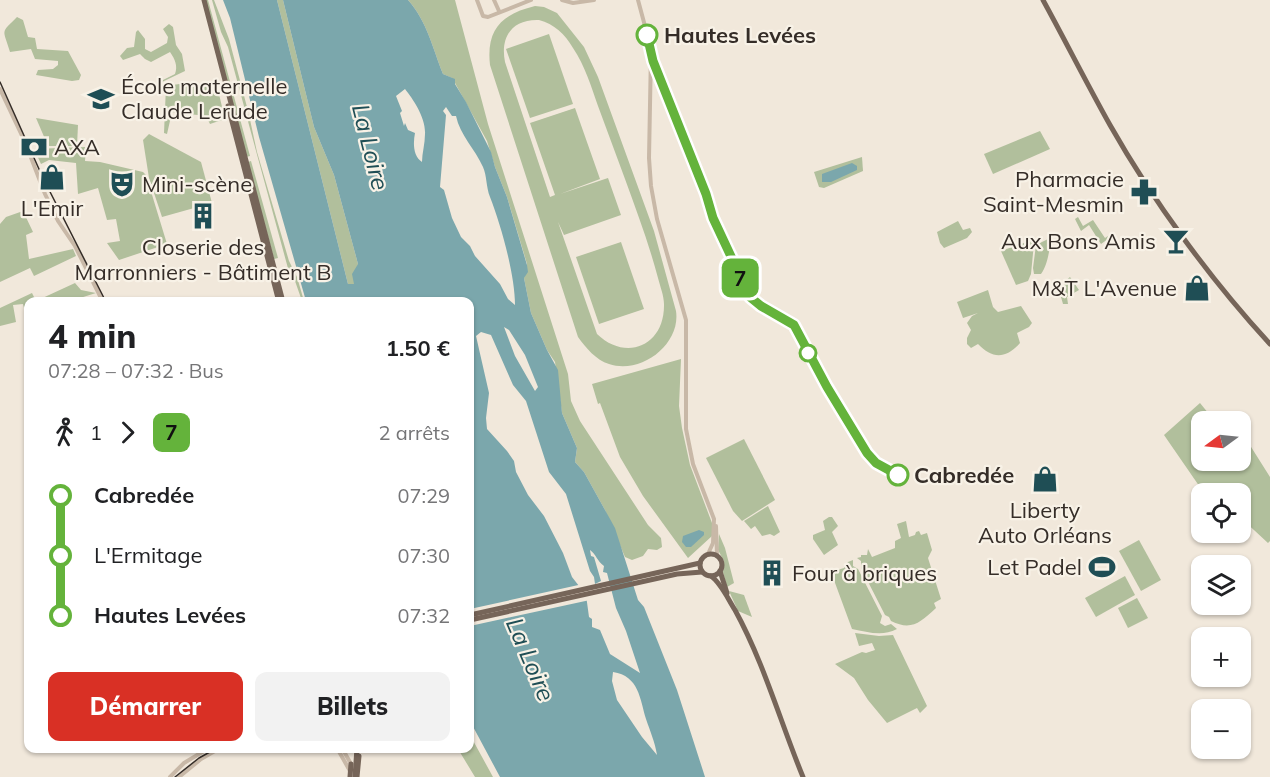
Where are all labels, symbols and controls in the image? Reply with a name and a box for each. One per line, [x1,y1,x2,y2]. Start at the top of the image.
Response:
place label: Hautes Levées [664,21,816,49]
marker: Hautes Levées [636,24,658,46]
place label: École maternelle Claude Lerude [121,72,287,125]
school or university icon: École maternelle Claude Lerude [86,84,116,114]
water label: La Loire [346,101,396,193]
bank icon: AXA [19,132,49,162]
place label: AXA [54,133,100,161]
shop icon: L'Emir [37,162,67,192]
place label: Pharmacie Saint-Mesmin [983,165,1124,218]
theatre icon: Mini-scène [107,169,137,199]
place label: Mini-scène [142,170,252,198]
pharmacy icon: Pharmacie Saint-Mesmin [1129,177,1159,207]
place label: L'Emir [21,194,83,222]
building icon: Closerie des Marronniers - Bâtiment B [188,201,218,231]
bar icon: Aux Bons Amis [1161,226,1191,256]
place label: Aux Bons Amis [1001,227,1156,255]
place label: Closerie des Marronniers - Bâtiment B [75,233,331,286]
line badge: 7 [720,258,760,298]
text: 7 [734,265,746,291]
shop icon: M&T L'Avenue [1182,273,1212,303]
place label: M&T L'Avenue [1031,274,1177,302]
text: 4 min [48,315,136,356]
text: 1.50 € [386,334,450,362]
unlabelled marker [799,344,817,362]
text: 07:28 – 07:32 · Bus [48,358,224,383]
north arrow [1191,411,1251,471]
map controls [1191,411,1251,759]
icon: walk [48,416,81,449]
icon: forward [111,416,144,449]
text: 7 [165,419,178,445]
text: 1 [90,420,102,445]
text: 2 arrêts [379,420,450,445]
place label: Cabredée [914,461,1014,489]
marker: Cabredée [887,464,909,486]
shop icon: Liberty Auto Orléans [1030,464,1060,494]
text: Cabredée [94,481,194,509]
text: 07:29 [397,483,450,508]
button: locate [1191,483,1251,543]
place label: Liberty Auto Orléans [978,496,1112,549]
text: L'Ermitage [94,541,202,569]
text: 07:30 [397,543,450,568]
sports icon: Let Padel [1087,552,1117,582]
place label: Let Padel [987,553,1082,581]
button: layers [1191,555,1251,615]
building icon: Four à briques [757,558,787,588]
place label: Four à briques [792,559,937,587]
text: Hautes Levées [94,601,246,629]
text: 07:32 [397,603,450,628]
water label: La Loire [500,613,562,705]
button: + [1191,627,1251,687]
button: Démarrer [48,672,243,741]
button: Billets [255,672,450,741]
button: − [1191,699,1251,759]

